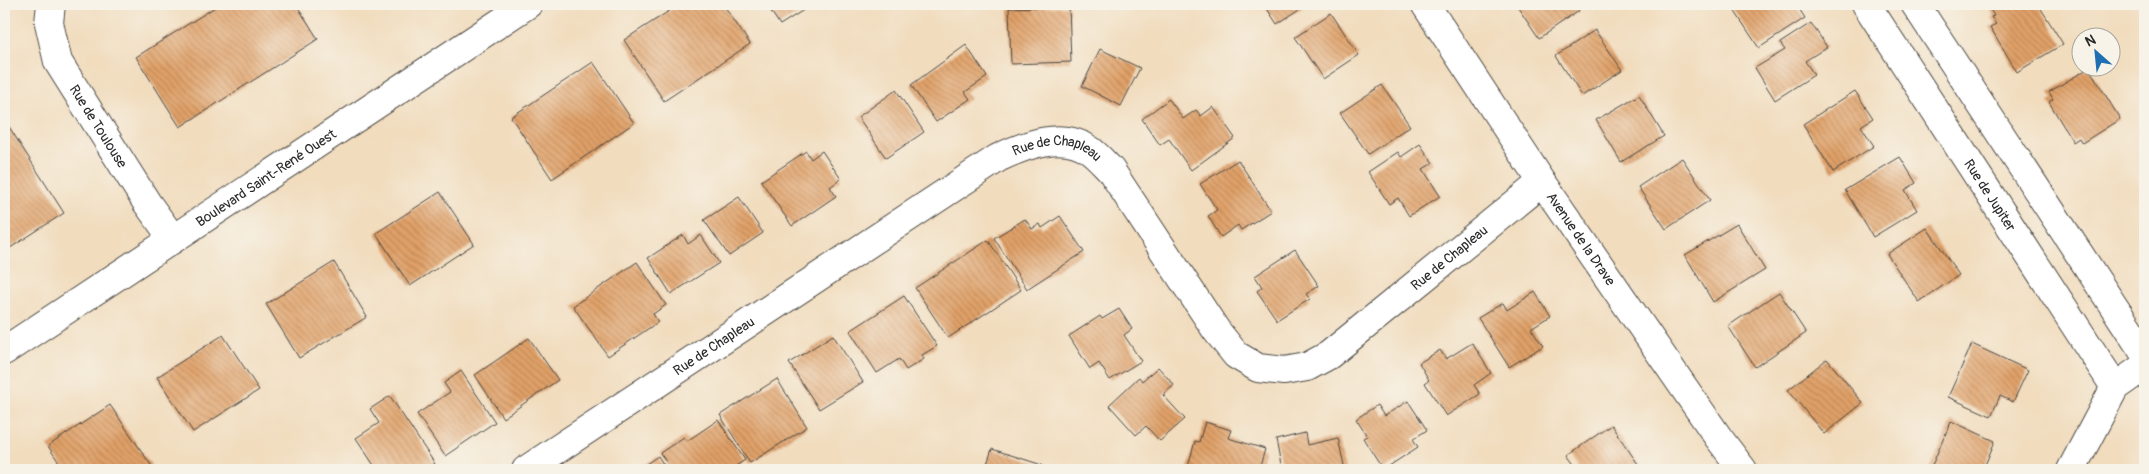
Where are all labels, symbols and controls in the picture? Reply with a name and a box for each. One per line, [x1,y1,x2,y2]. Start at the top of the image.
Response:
north arrow [2072,28,2122,78]
text: N [2082,31,2098,51]
street label: Rue de Toulouse [66,82,131,171]
street label: Boulevard Saint-René Ouest [193,125,340,231]
street label: Rue de Chapleau [1010,132,1105,165]
street label: Rue de Jupiter [1960,156,2019,235]
street label: Avenue de la Drave [1543,189,1619,289]
street label: Rue de Chapleau [1408,222,1491,294]
street label: Rue de Chapleau [670,313,758,379]

